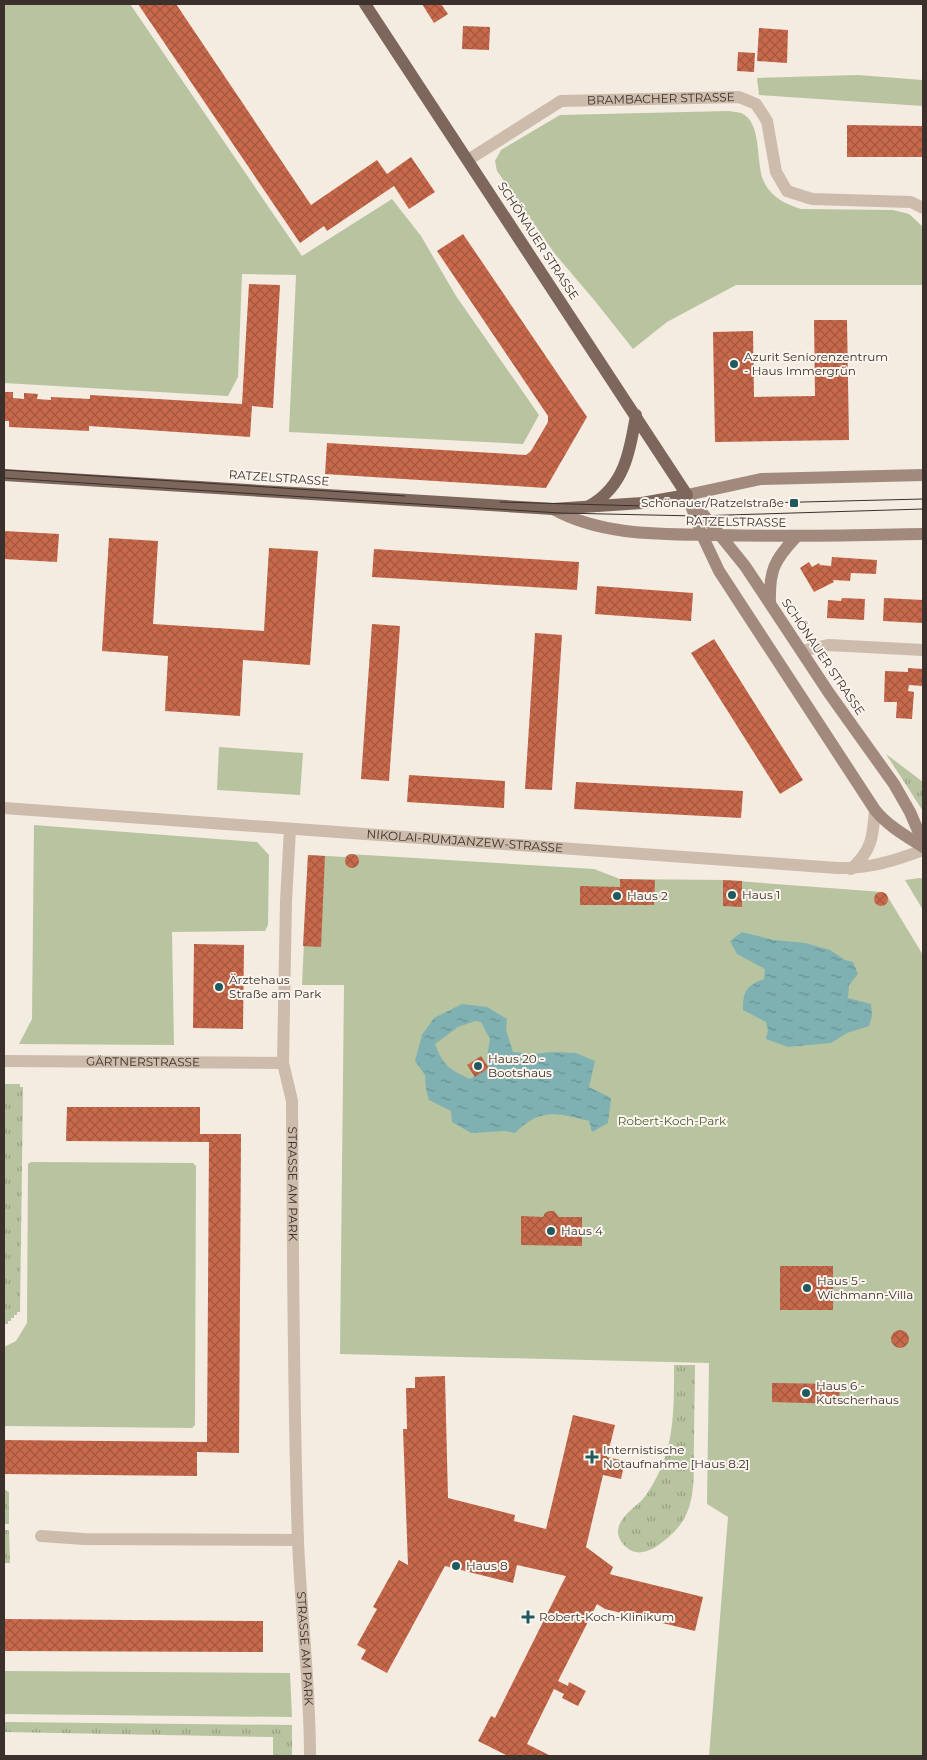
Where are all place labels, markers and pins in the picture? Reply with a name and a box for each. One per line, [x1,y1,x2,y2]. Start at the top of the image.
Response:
place label: Azurit Seniorenzentrum - Haus Immergrün [744,349,888,378]
marker: Azurit Seniorenzentrum - Haus Immergrün [728,358,740,370]
place label: Schönauer/Ratzelstraße [641,495,784,510]
marker: Schönauer/Ratzelstraße [788,497,800,509]
place label: Haus 1 [742,887,780,902]
place label: Haus 2 [627,888,668,903]
marker: Haus 1 [726,889,738,901]
marker: Haus 2 [611,890,623,902]
place label: Ärztehaus Straße am Park [229,972,322,1001]
marker: Ärztehaus Straße am Park [213,981,225,993]
place label: Haus 20 - Bootshaus [488,1051,552,1080]
marker: Haus 20 - Bootshaus [472,1060,484,1072]
place label: Haus 4 [561,1223,603,1238]
marker: Haus 4 [545,1225,557,1237]
place label: Haus 5 - Wichmann-Villa [817,1273,913,1302]
marker: Haus 5 - Wichmann-Villa [801,1282,813,1294]
place label: Haus 6 - Kutscherhaus [816,1378,899,1407]
marker: Haus 6 - Kutscherhaus [800,1387,812,1399]
place label: Internistische Notaufnahme [Haus 8.2] [603,1442,749,1471]
marker: Internistische Notaufnahme [Haus 8.2] [585,1450,599,1464]
place label: Haus 8 [466,1558,508,1573]
marker: Haus 8 [450,1560,462,1572]
place label: Robert-Koch-Klinikum [539,1609,674,1624]
marker: Robert-Koch-Klinikum [521,1610,535,1624]

